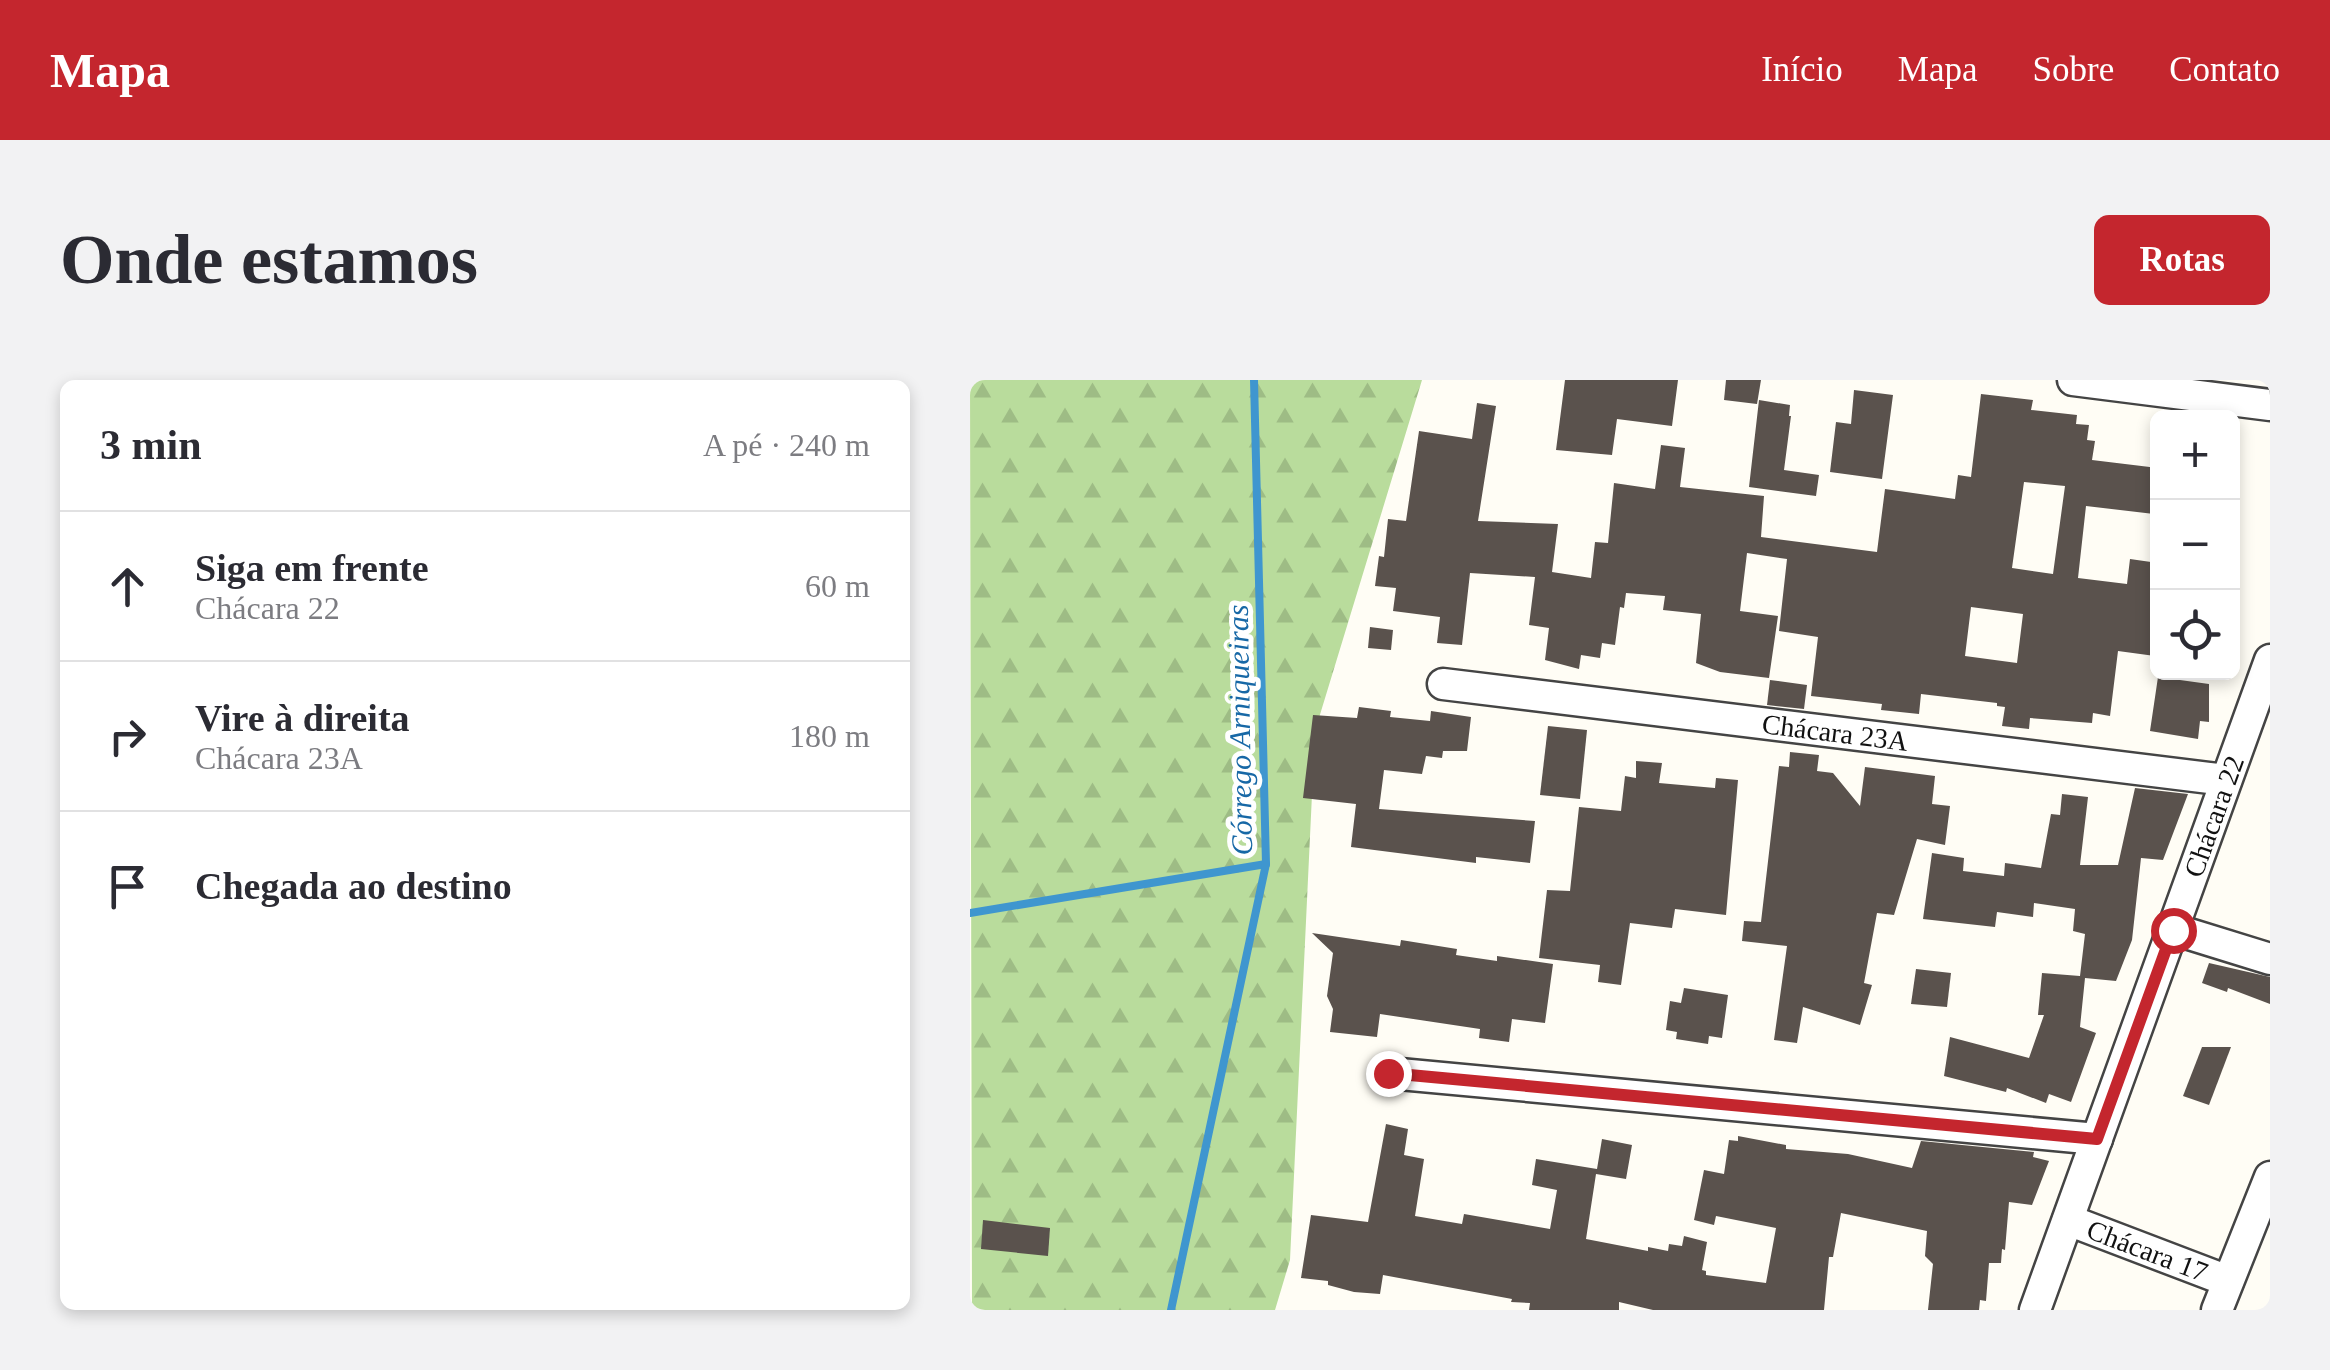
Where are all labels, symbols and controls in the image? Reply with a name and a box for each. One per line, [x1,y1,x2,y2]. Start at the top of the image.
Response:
text: Mapa [50,44,170,97]
text: Início [1761,50,1843,89]
text: Mapa [1898,50,1978,89]
text: Sobre [2033,50,2114,89]
text: Contato [2169,50,2280,89]
button: Rotas [2094,215,2270,305]
text: Onde estamos [60,221,478,298]
map controls [2150,410,2240,680]
button: + [2150,410,2240,500]
text: 3 min [100,422,202,468]
text: A pé · 240 m [703,427,870,463]
button: − [2150,500,2240,590]
text: Siga em frente [195,547,429,589]
icon: ahead [100,559,155,614]
text: 60 m [805,568,870,604]
text: Chácara 22 [195,590,340,626]
button: locate [2150,590,2240,680]
water label: Córrego Arniqueiras [1221,604,1258,856]
text: Vire à direita [195,697,410,739]
street label: Chácara 23A [1760,708,1911,757]
icon: right [100,709,155,764]
text: 180 m [789,718,870,754]
text: Chácara 23A [195,740,363,776]
street label: Chácara 22 [2178,752,2250,881]
icon: arrive [100,859,155,914]
text: Chegada ao destino [195,865,512,907]
route start [2151,908,2197,954]
route end [1366,1051,1412,1097]
street label: Chácara 17 [2082,1214,2212,1288]

